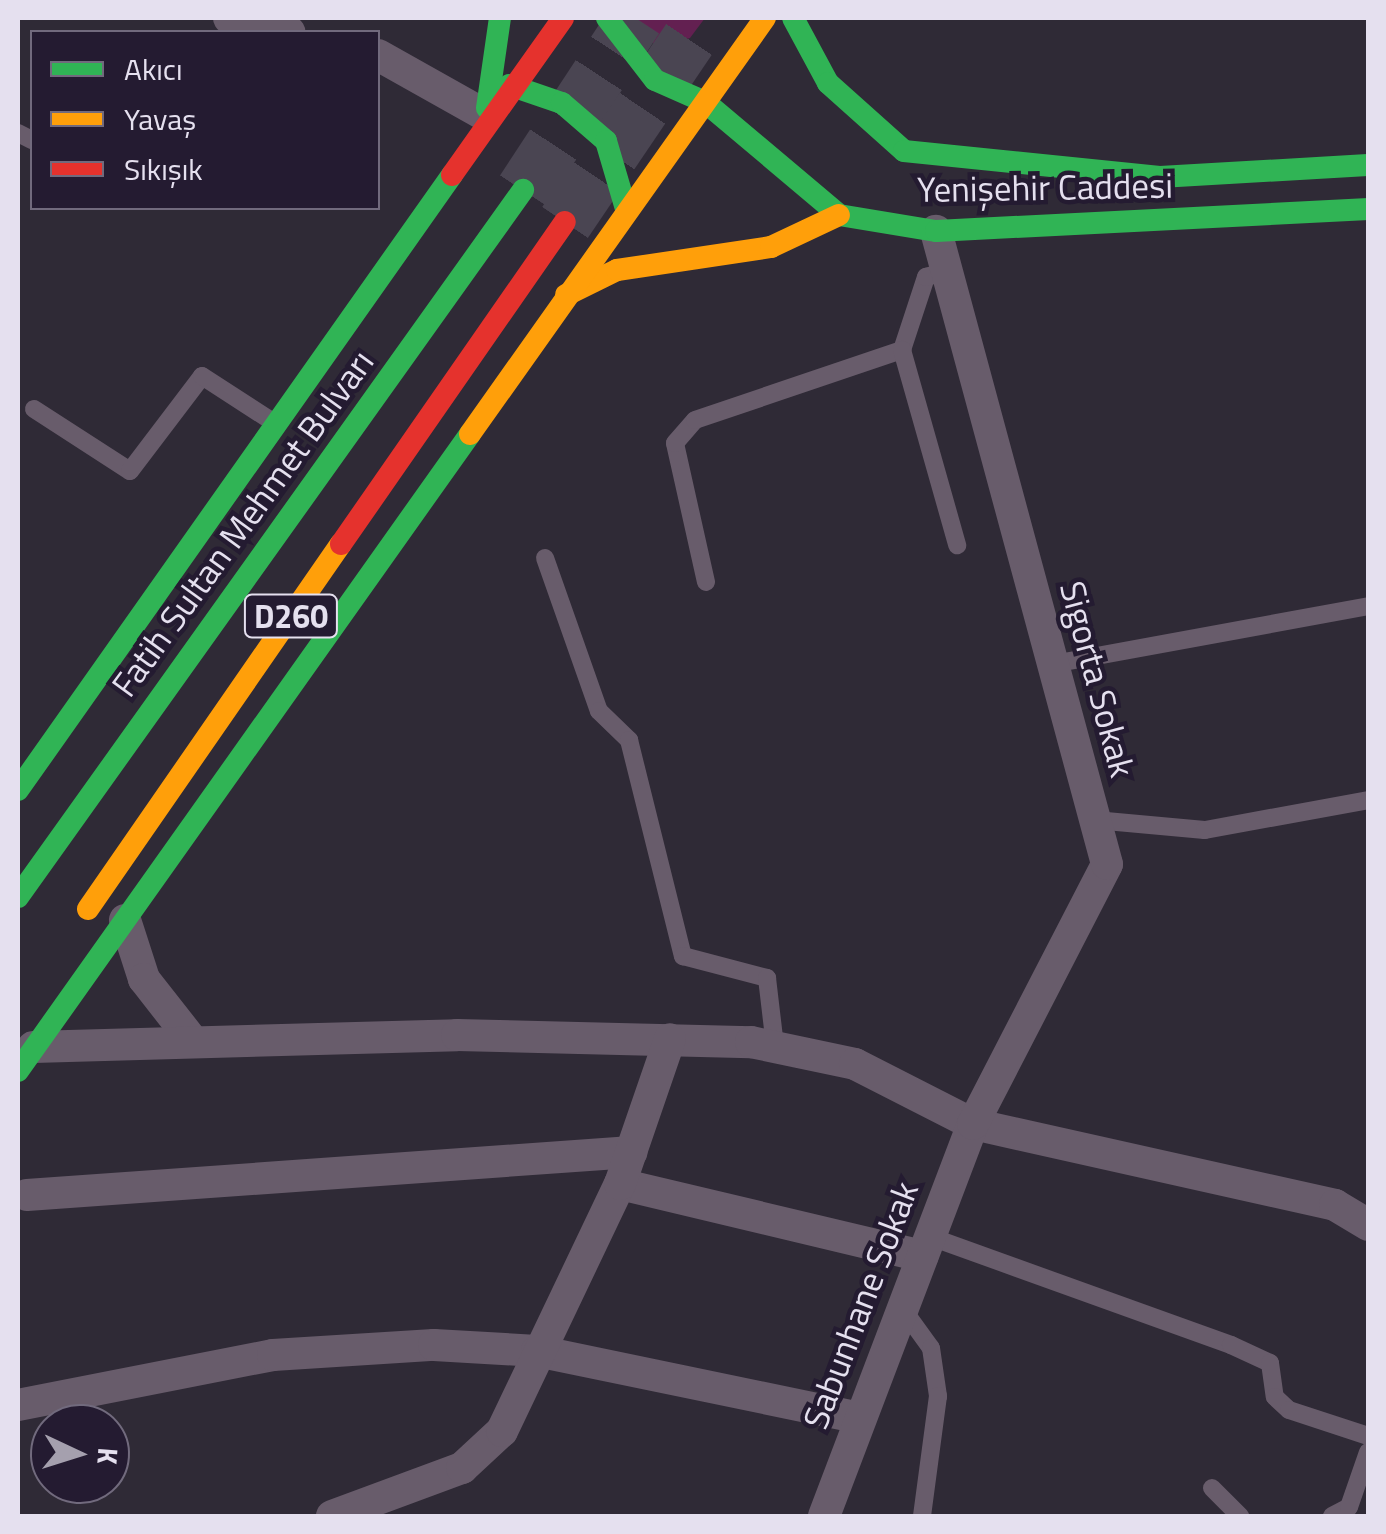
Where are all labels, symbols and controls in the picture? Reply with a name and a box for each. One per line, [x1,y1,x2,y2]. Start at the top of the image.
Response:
legend [30,30,380,210]
text: Akıcı [124,46,182,92]
text: Yavaş [124,96,196,142]
text: Sıkışık [124,146,203,192]
street label: Yenişehir Caddesi [917,164,1173,210]
street label: Fatih Sultan Mehmet Bulvarı [102,342,382,704]
street label: Sigorta Sokak [1052,576,1144,782]
road number: D260 [244,589,338,643]
street label: Sabunhane Sokak [794,1176,926,1434]
north arrow [30,1404,130,1504]
text: K [86,1446,130,1466]

